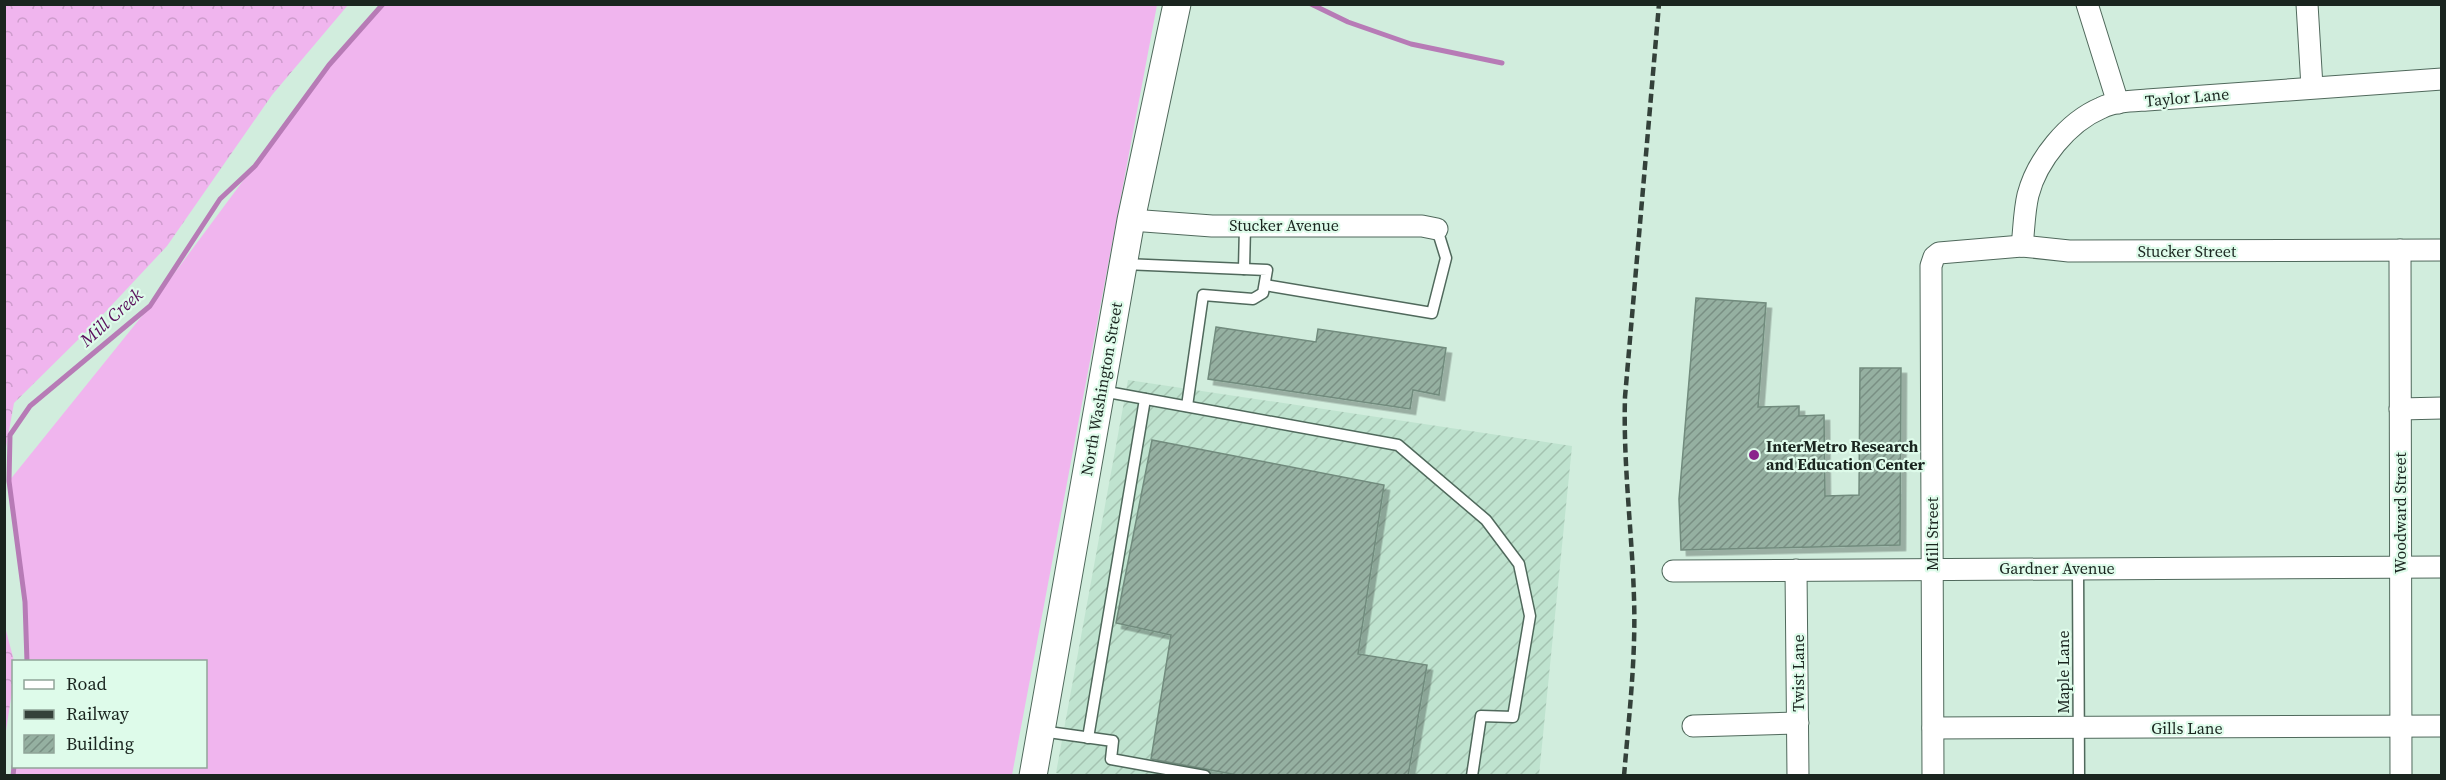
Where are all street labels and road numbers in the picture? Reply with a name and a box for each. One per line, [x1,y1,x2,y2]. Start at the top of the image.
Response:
street label: Taylor Lane [2144,82,2230,112]
street label: Stucker Avenue [1229,214,1339,236]
street label: Stucker Street [2138,240,2237,262]
street label: North Washington Street [1075,300,1127,477]
street label: Woodward Street [2389,451,2411,574]
street label: Mill Street [1921,496,1943,571]
street label: Gardner Avenue [1999,557,2115,579]
street label: Maple Lane [2052,630,2074,714]
street label: Twist Lane [1787,634,1809,712]
street label: Gills Lane [2151,717,2223,739]

